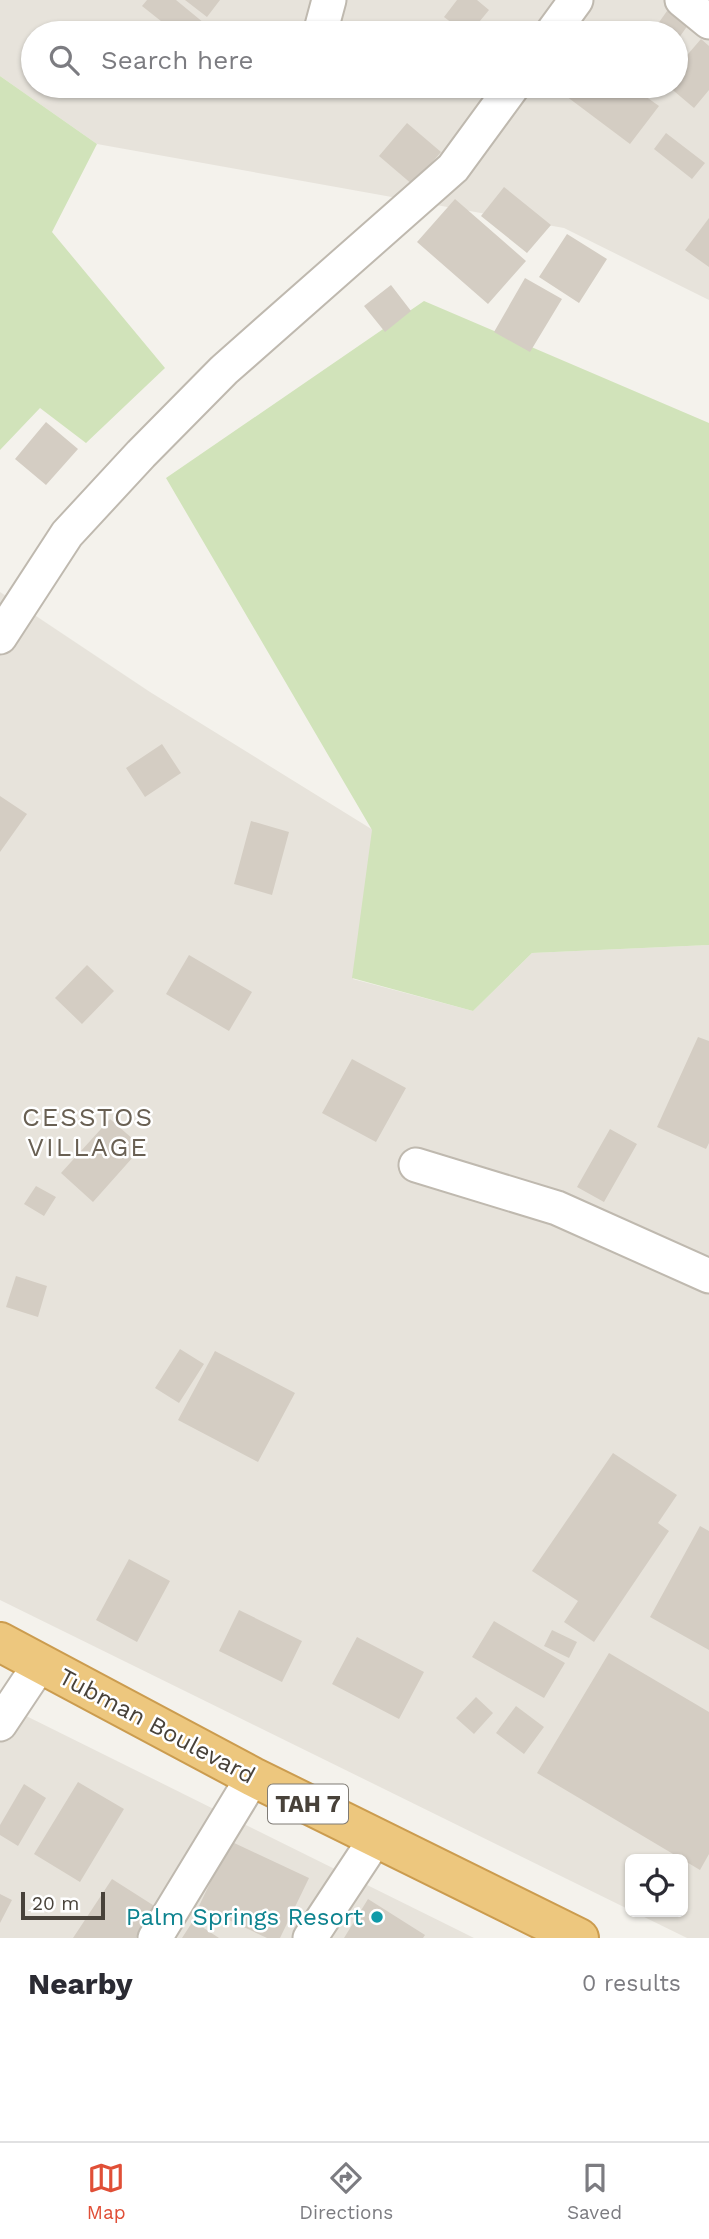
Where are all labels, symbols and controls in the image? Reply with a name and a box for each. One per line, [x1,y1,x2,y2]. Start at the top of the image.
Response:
search box [21,21,688,98]
icon: search [45,41,83,79]
text: Search here [101,45,253,75]
district label: CESSTOS VILLAGE [22,1102,154,1162]
street label: Tubman Boulevard [54,1662,260,1790]
road number: TAH 7 [268,1784,348,1824]
map controls [625,1854,688,1917]
button: locate [625,1854,688,1917]
scale bar [21,1889,105,1921]
text: 20 m [32,1892,79,1915]
place label: Palm Springs Resort [126,1903,363,1931]
marker: Palm Springs Resort [369,1909,385,1925]
text: Nearby [28,1966,133,2001]
text: 0 results [582,1970,681,1997]
tab: Map [87,2159,126,2224]
tab: Directions [299,2159,393,2224]
tab: Saved [567,2159,622,2224]

